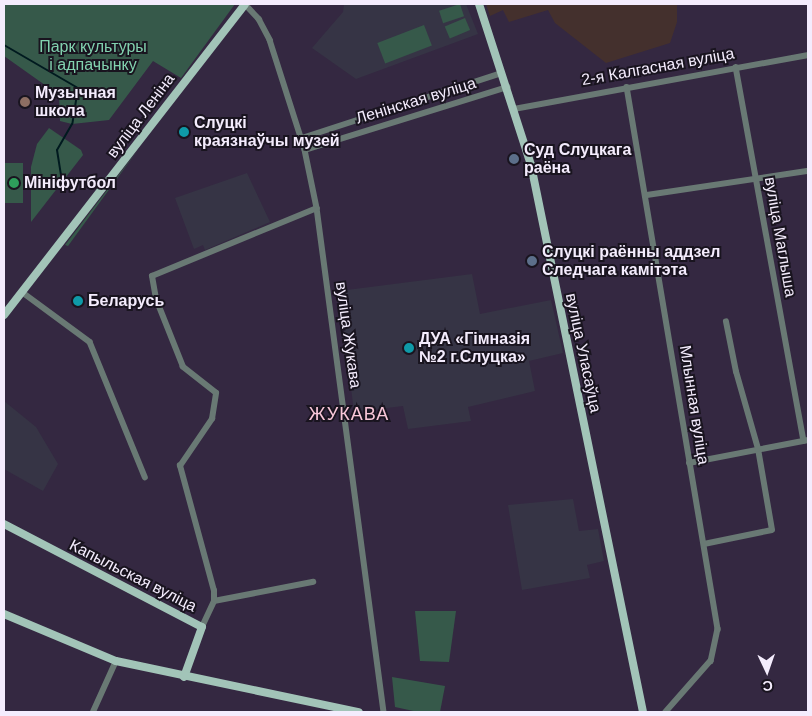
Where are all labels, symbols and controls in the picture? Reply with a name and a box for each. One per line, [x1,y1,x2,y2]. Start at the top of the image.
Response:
park label: Парк культуры і адпачынку [39,37,147,75]
street label: 2-я Калгасная вуліца [580,44,736,90]
street label: вуліца Леніна [103,70,179,162]
street label: Ленінская вуліца [354,74,478,128]
place label: Музычная школа [35,83,116,121]
marker: Музычная школа [19,96,31,108]
place label: Слуцкі краязнаўчы музей [194,113,340,151]
marker: Слуцкі краязнаўчы музей [178,126,190,138]
place label: Суд Слуцкага раёна [524,140,631,178]
marker: Суд Слуцкага раёна [508,153,520,165]
place label: Мініфутбол [24,173,116,193]
street label: вуліца Маглыша [760,175,800,299]
marker: Мініфутбол [8,177,20,189]
place label: Слуцкі раённы аддзел Следчага камітэта [542,242,720,280]
marker: Слуцкі раённы аддзел Следчага камітэта [526,255,538,267]
street label: вуліца Жукава [331,281,365,389]
place label: Беларусь [88,291,164,311]
street label: вуліца Уласаўца [561,292,605,414]
marker: Беларусь [72,295,84,307]
place label: ДУА «Гімназія №2 г.Слуцка» [419,329,530,367]
marker: ДУА «Гімназія №2 г.Слуцка» [403,342,415,354]
street label: Млынная вуліца [675,344,713,466]
district label: ЖУКАВА [308,403,390,425]
street label: Капыльская вуліца [66,536,200,616]
north arrow [742,646,792,696]
text: С [762,678,773,694]

